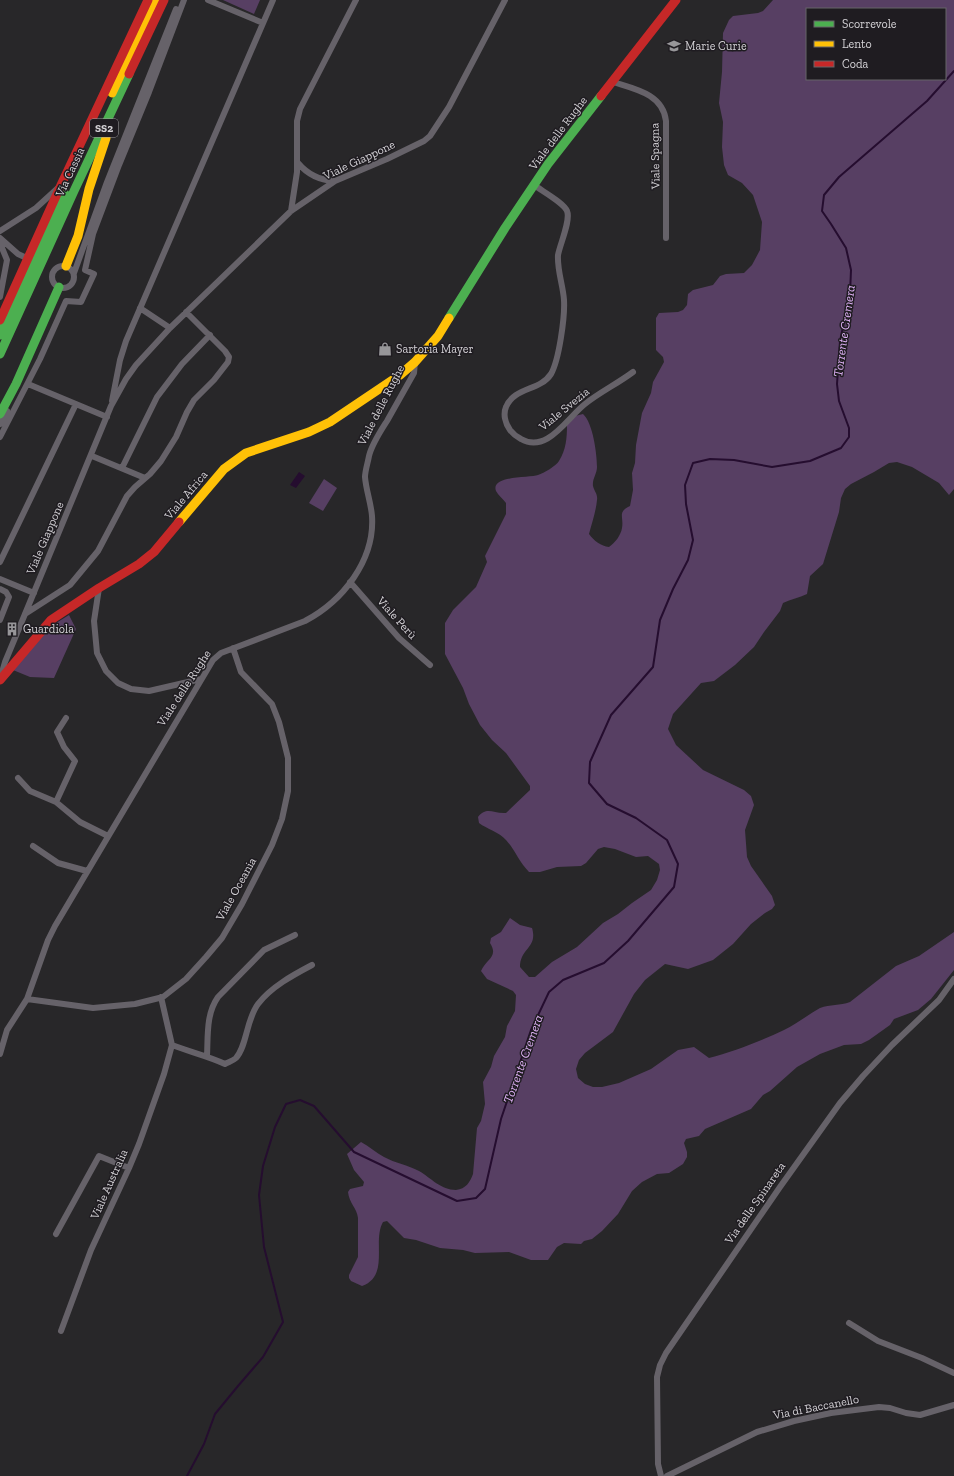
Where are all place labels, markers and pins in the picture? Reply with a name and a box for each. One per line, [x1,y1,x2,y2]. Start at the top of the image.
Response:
school or university icon: Marie Curie [666,38,682,54]
place label: Marie Curie [685,39,747,53]
shop icon: Sartoria Mayer [377,341,393,357]
place label: Sartoria Mayer [396,342,473,356]
building icon: Guardiola [4,621,20,637]
place label: Guardiola [23,622,74,636]

